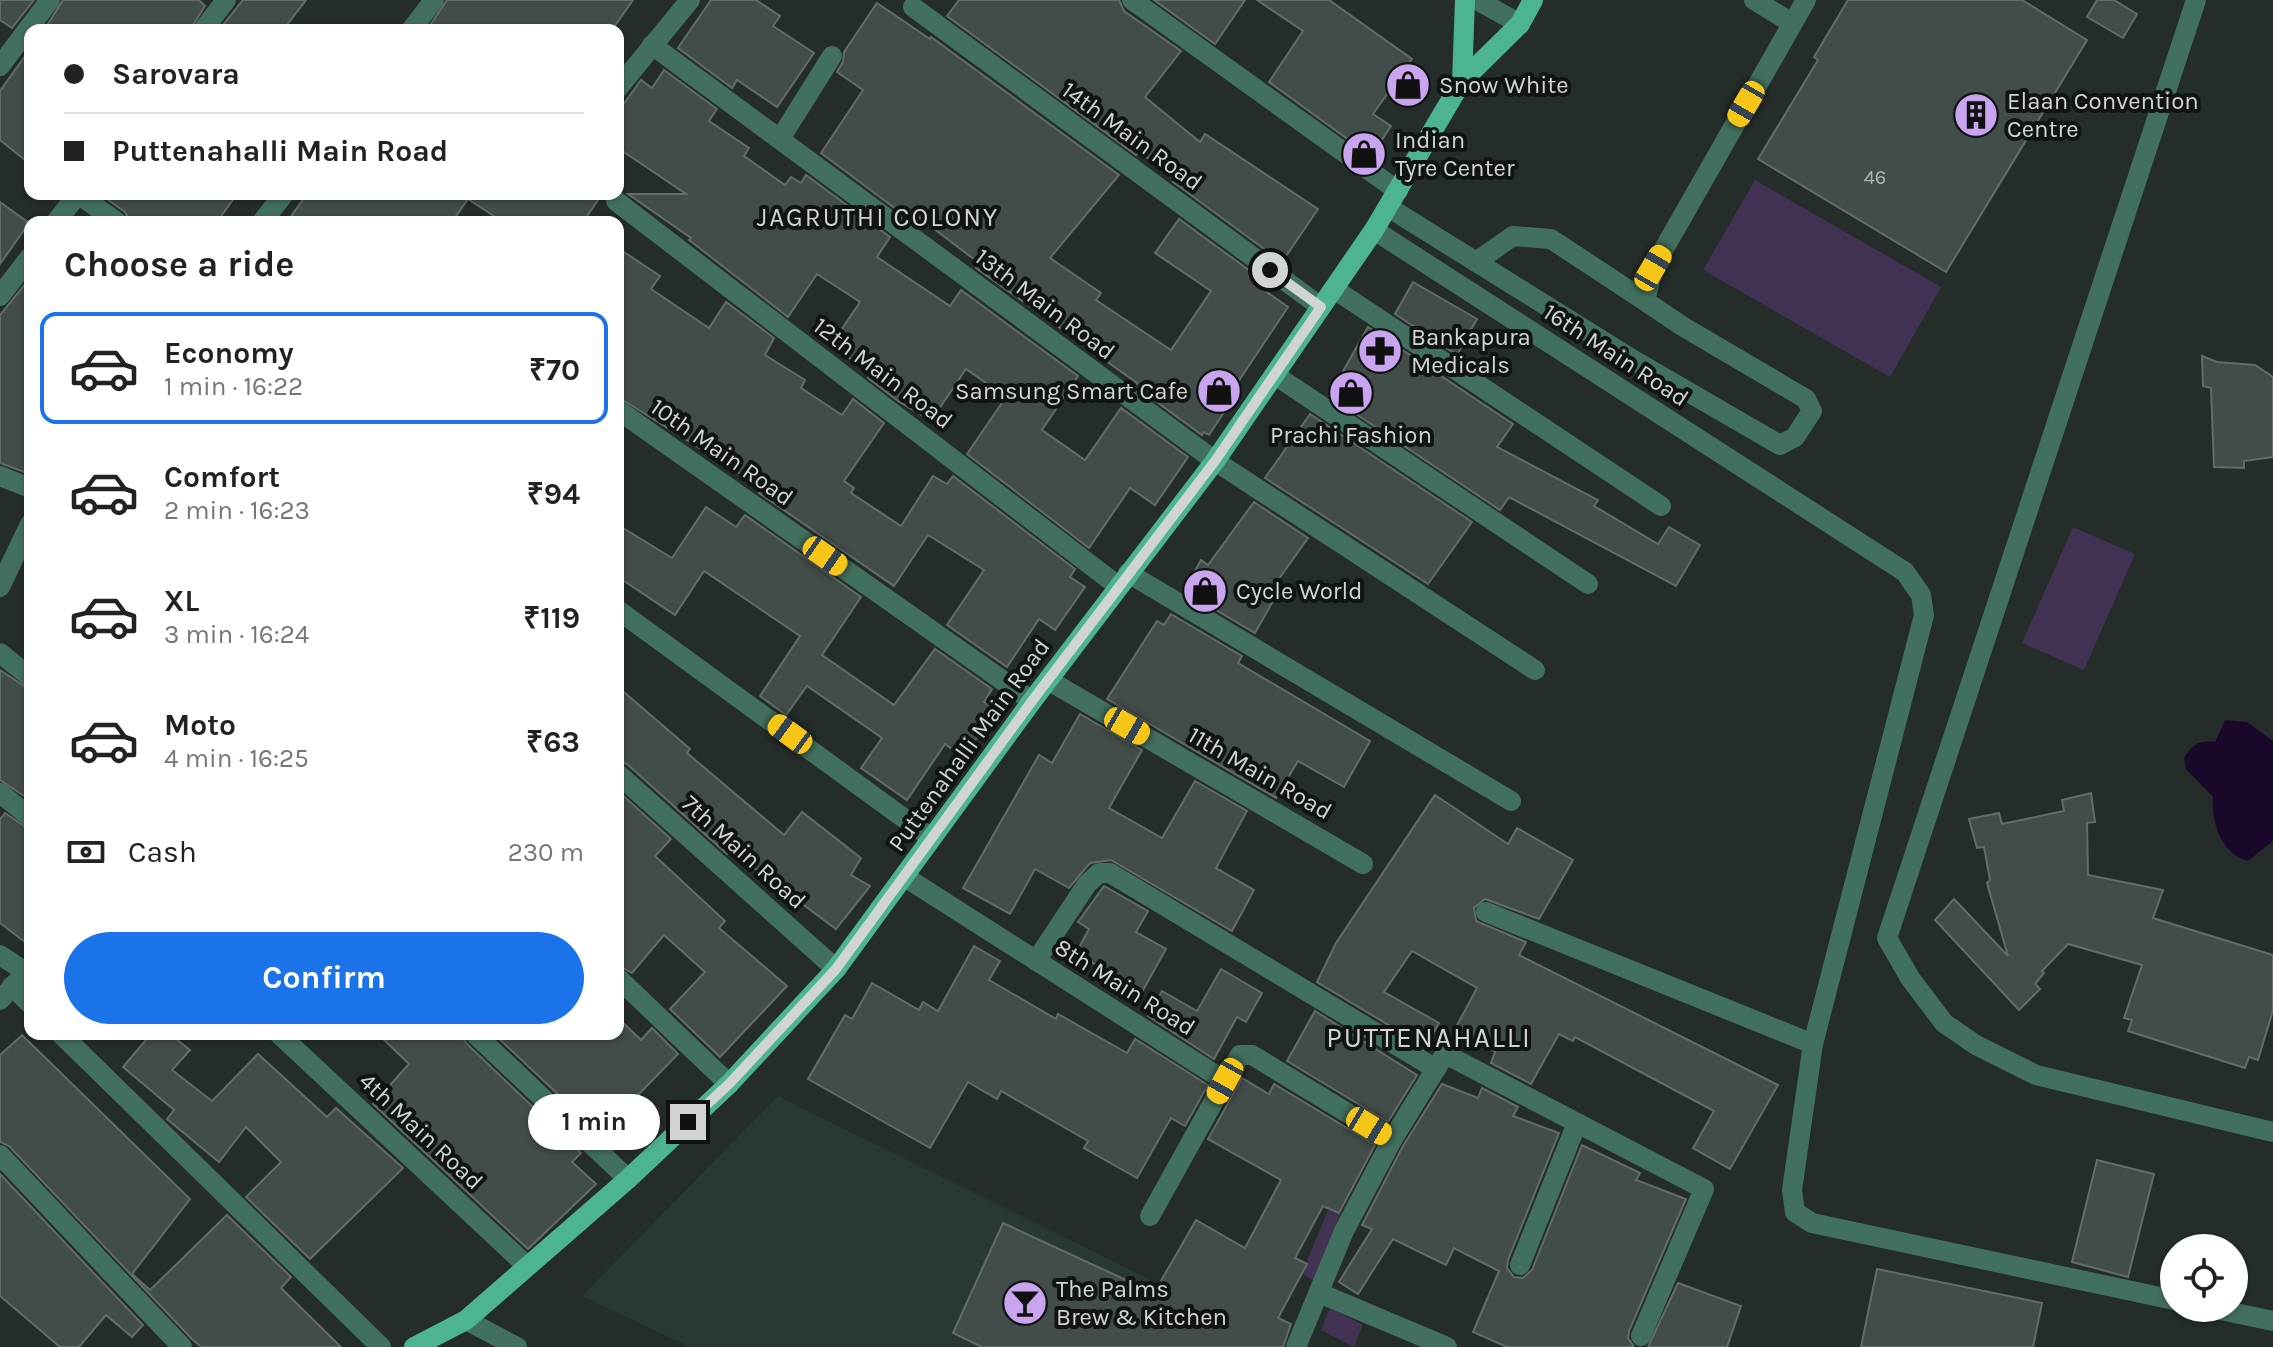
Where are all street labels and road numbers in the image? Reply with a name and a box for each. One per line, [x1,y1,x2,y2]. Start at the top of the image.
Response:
street label: 14th Main Road [1056,76,1208,196]
street label: 13th Main Road [970,242,1120,366]
street label: 16th Main Road [1538,298,1694,412]
street label: 12th Main Road [808,312,958,434]
street label: 10th Main Road [645,392,799,512]
street label: Puttenahalli Main Road [882,633,1056,857]
street label: 11th Main Road [1183,721,1337,825]
street label: 7th Main Road [676,789,812,915]
street label: 8th Main Road [1050,933,1200,1041]
street label: 4th Main Road [353,1067,489,1195]

